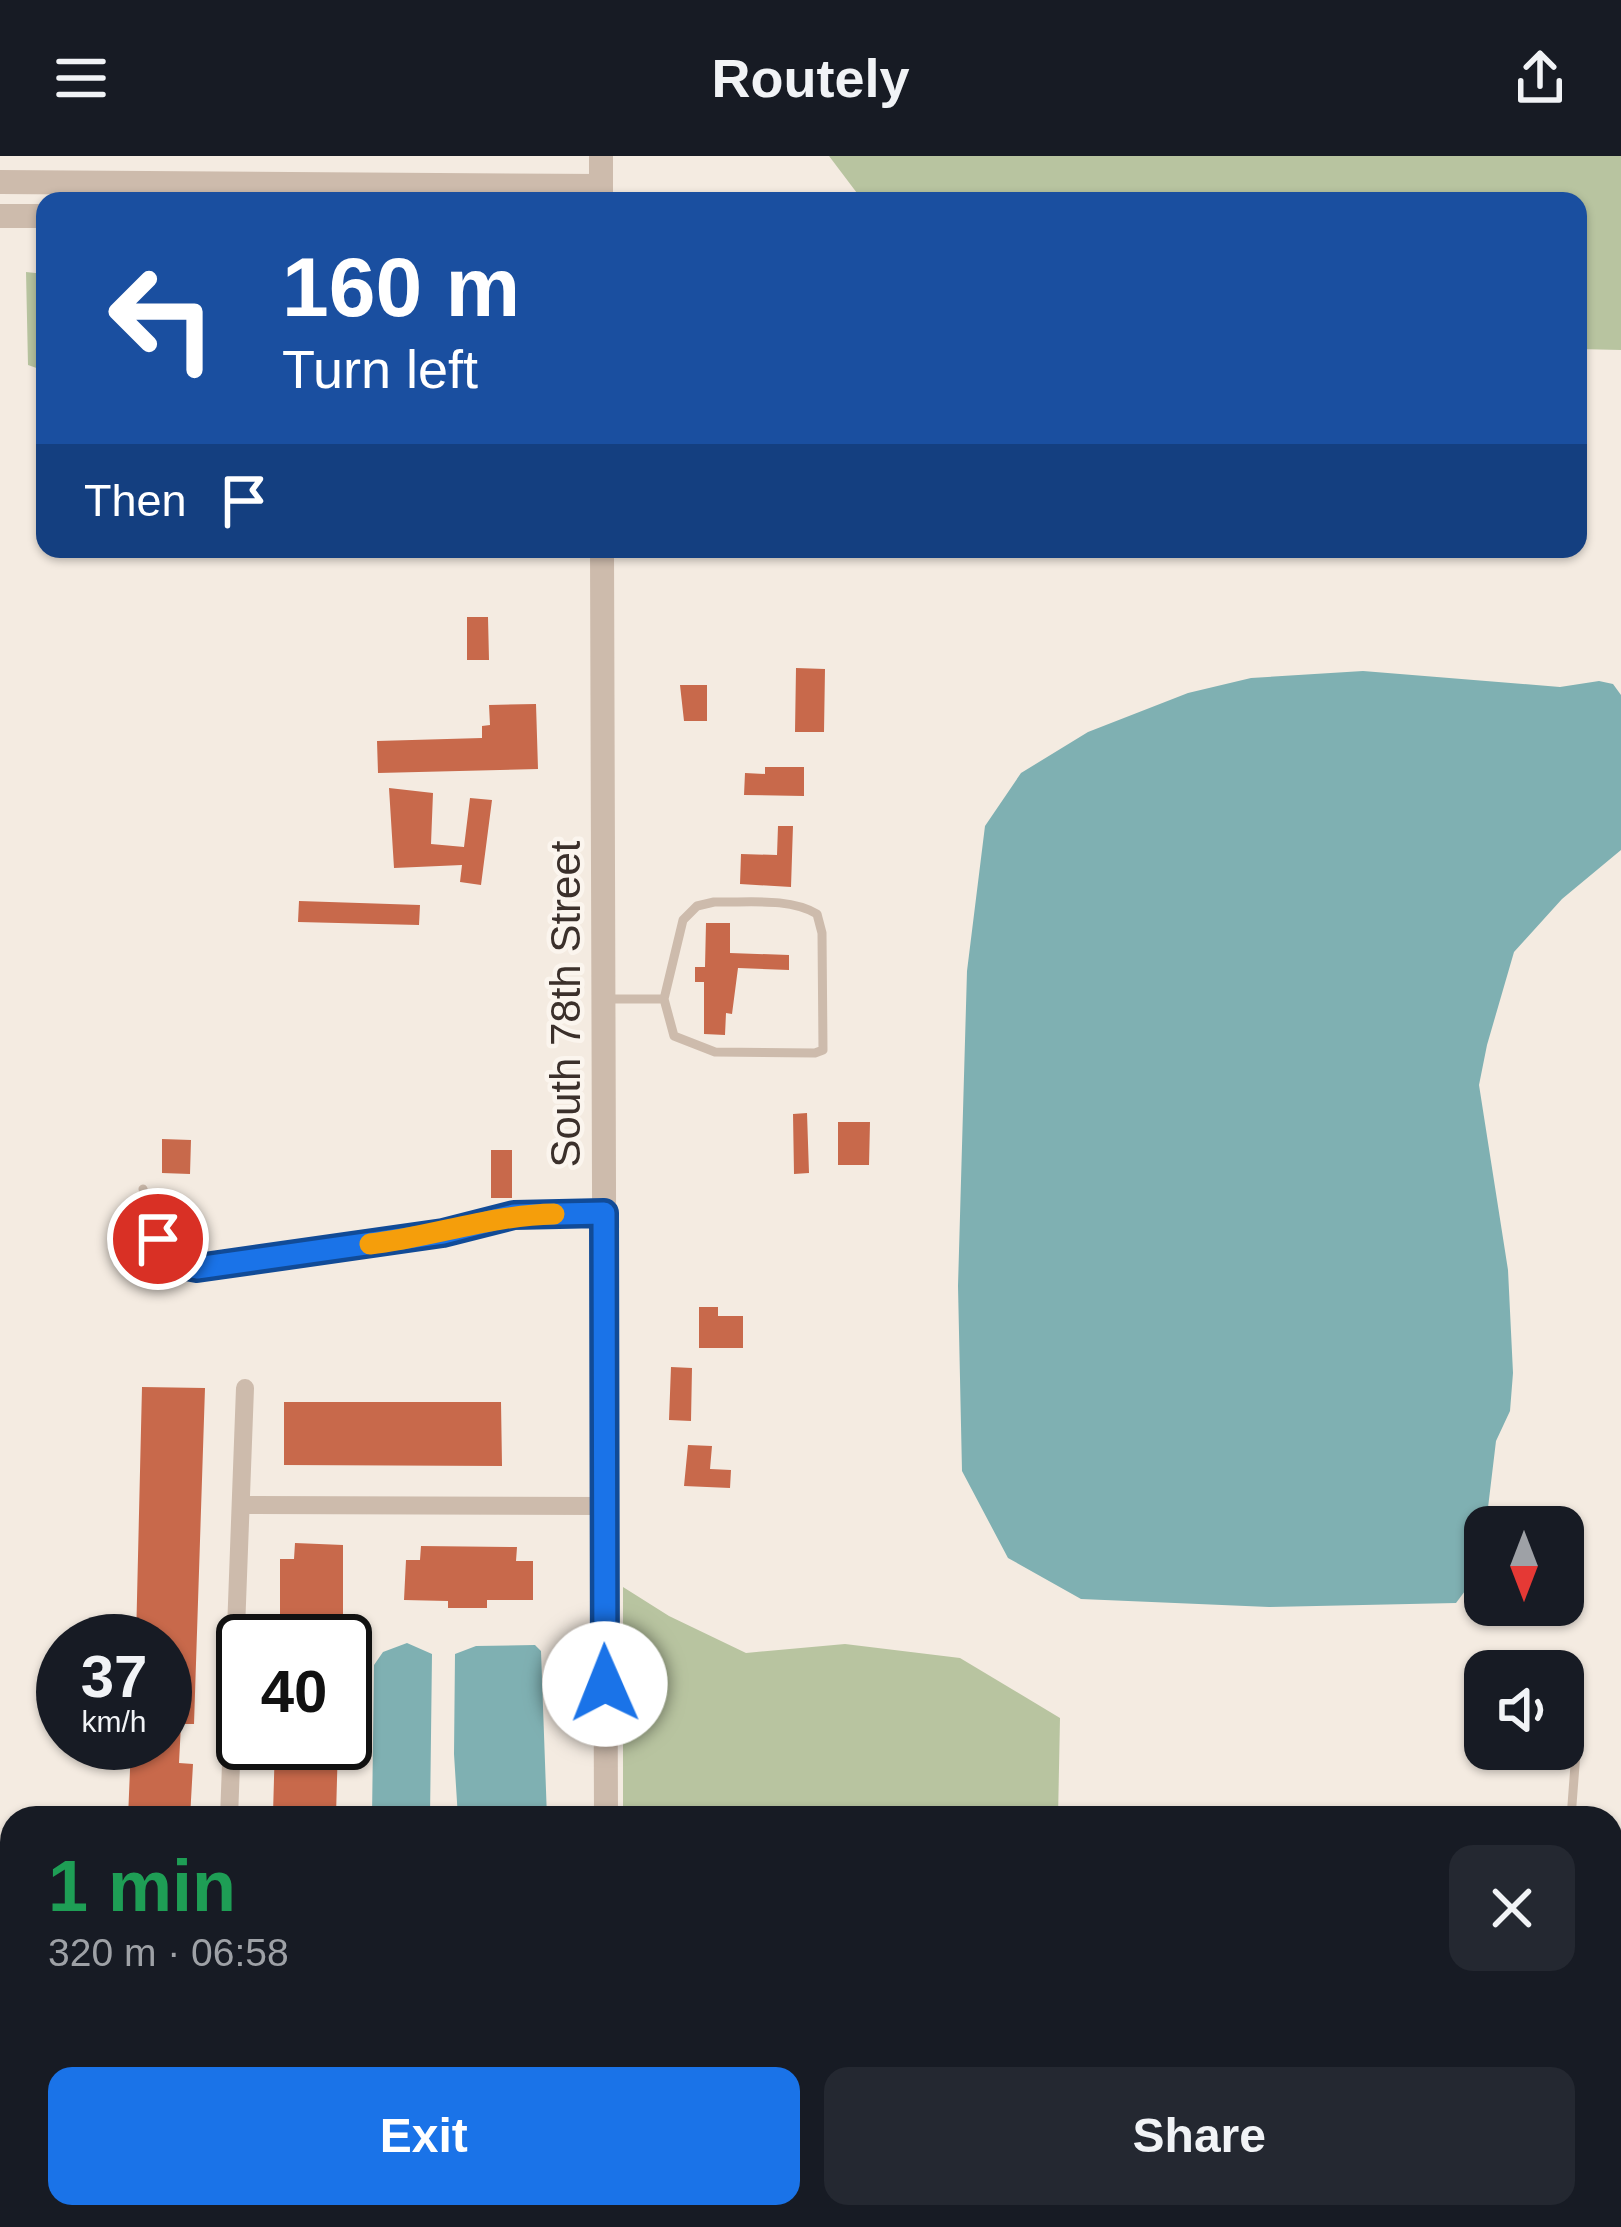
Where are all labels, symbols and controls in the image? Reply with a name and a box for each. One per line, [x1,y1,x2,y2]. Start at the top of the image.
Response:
icon: menu [48,45,114,111]
icon: share [1507,45,1573,111]
text: Routely [711,48,910,108]
icon: left [84,240,240,396]
text: 160 m [282,240,520,334]
text: Turn left [282,339,478,399]
icon: arrive [211,468,277,534]
text: Then [84,475,187,526]
street label: South 78th Street [542,840,589,1167]
pin [107,1188,209,1290]
icon: arrive [125,1206,191,1272]
north arrow [1464,1506,1584,1626]
map controls [1464,1506,1584,1770]
speed limit sign: 40 [216,1614,372,1770]
position arrow [542,1621,668,1747]
text: 37 [81,1643,147,1710]
button: sound [1464,1650,1584,1770]
text: km/h [81,1705,147,1738]
button: close [1449,1845,1575,1971]
text: 1 min [48,1846,236,1926]
text: 320 m · 06:58 [48,1931,289,1974]
button: Exit [48,2067,800,2205]
button: Share [824,2067,1575,2205]

